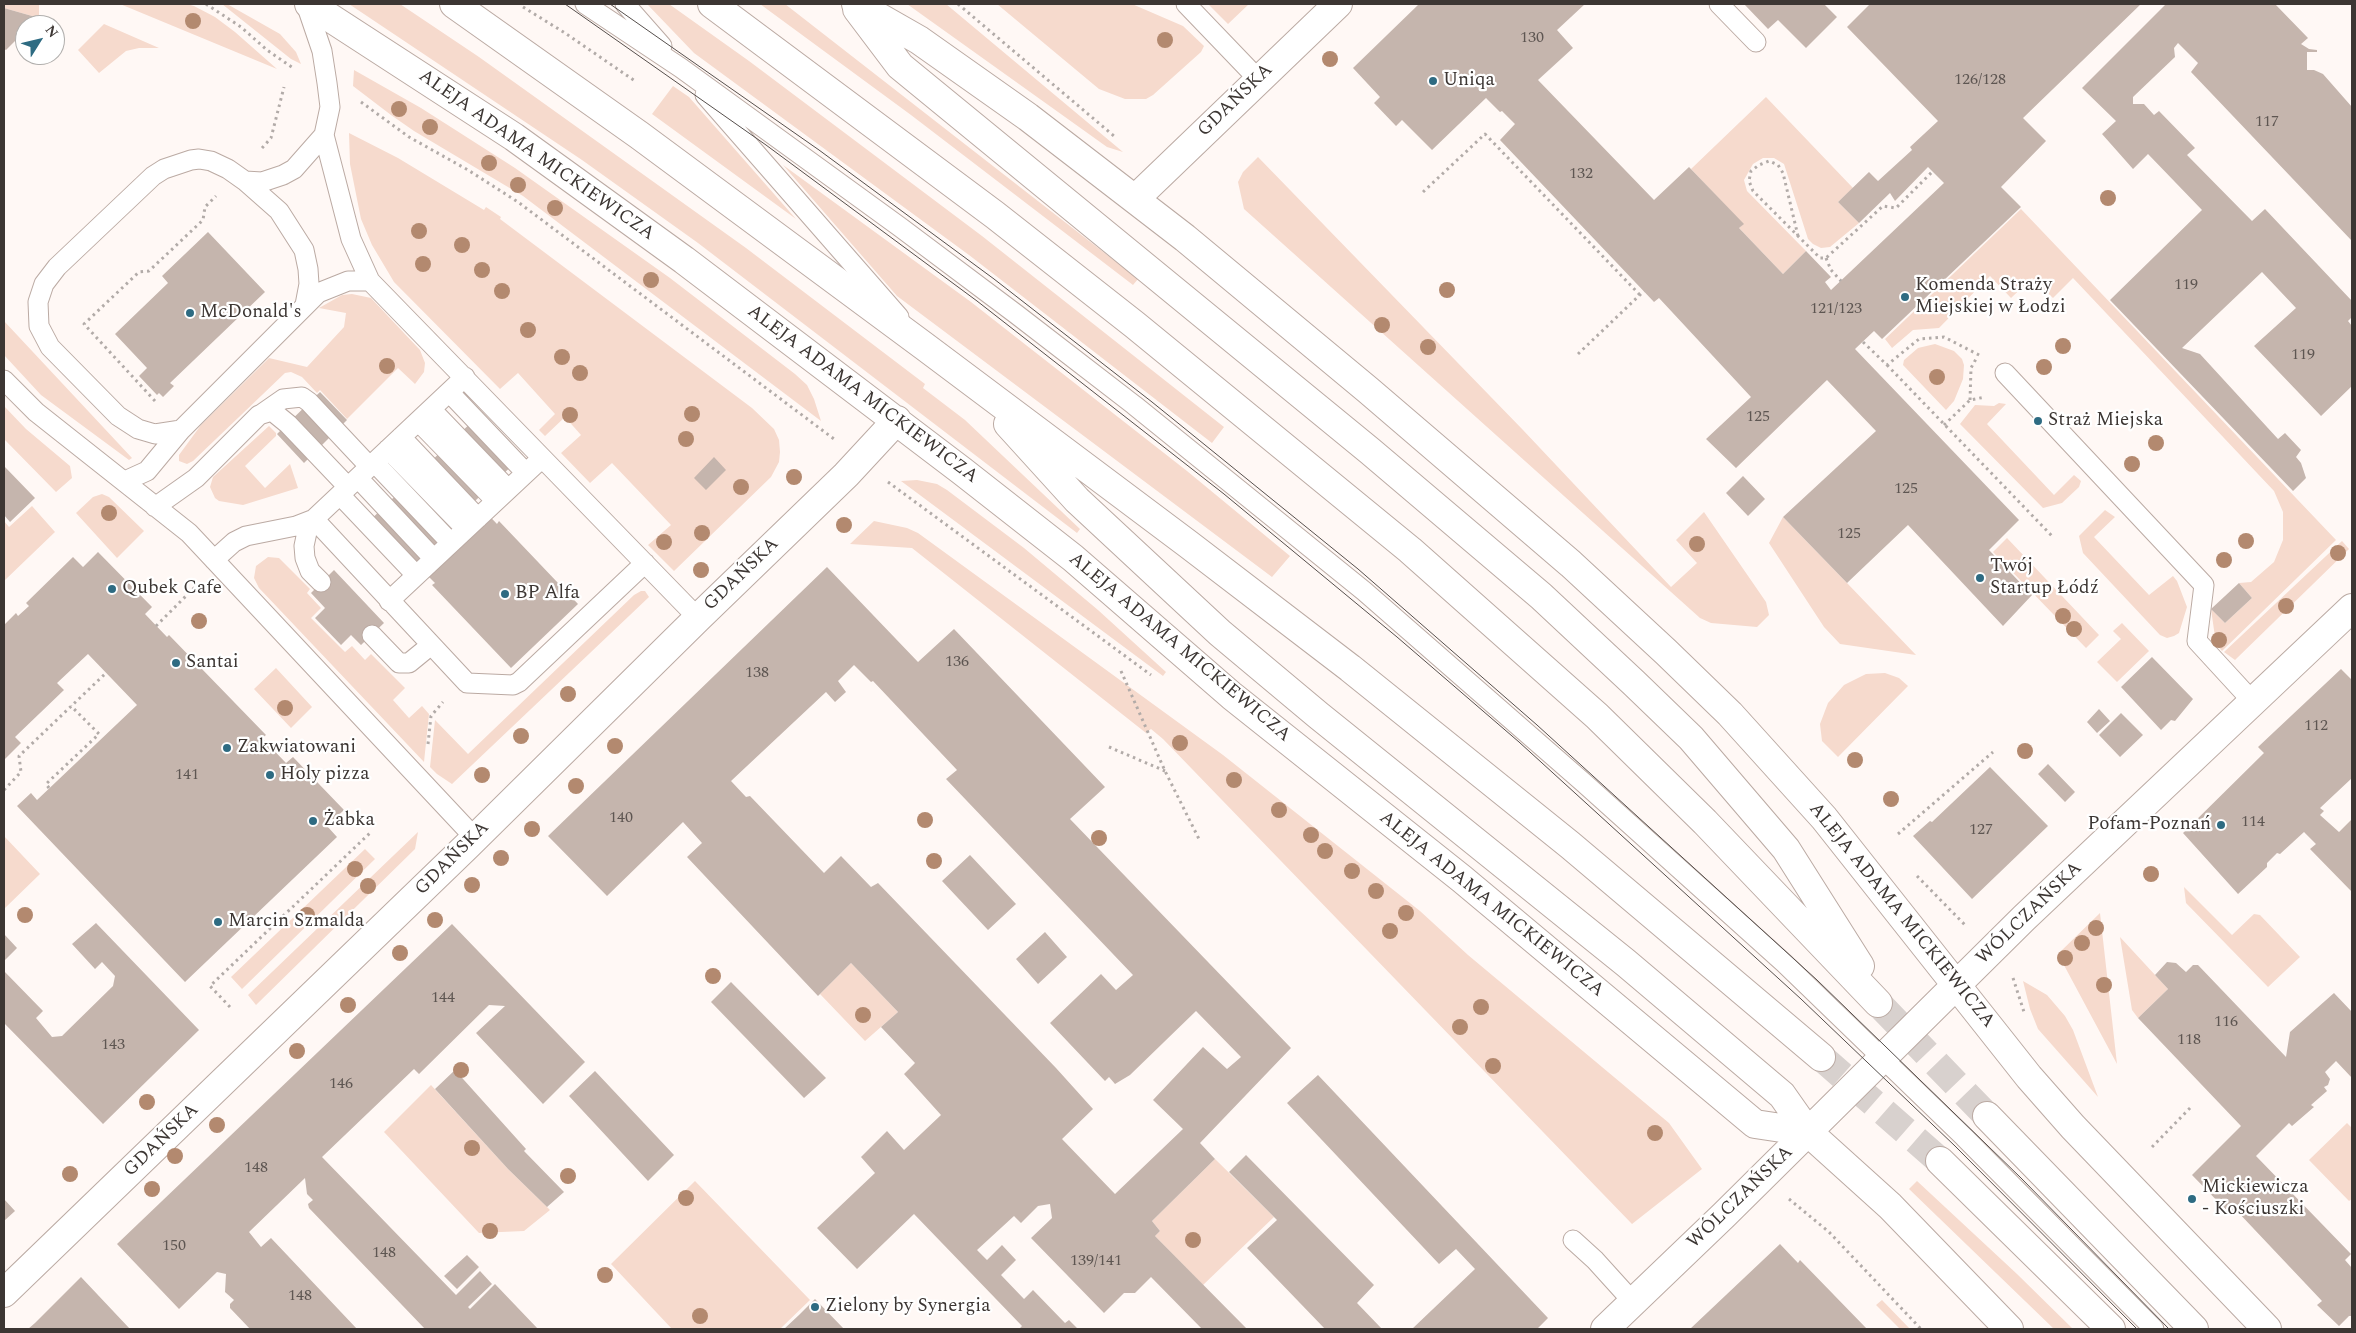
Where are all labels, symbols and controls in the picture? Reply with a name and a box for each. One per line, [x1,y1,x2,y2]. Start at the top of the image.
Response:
north arrow [15,15,65,65]
text: N [40,21,64,42]
house number: 130 [1520,29,1544,49]
street label: GDAŃSKA [1194,60,1278,142]
street label: ALEJA ADAMA MICKIEWICZA [414,65,658,247]
place label: Uniqa [1443,70,1495,92]
house number: 126/128 [1954,71,2006,91]
marker: Uniqa [1427,75,1439,87]
house number: 117 [2255,113,2279,133]
house number: 132 [1569,165,1593,185]
place label: Komenda Straży Miejskiej w Łodzi [1915,275,2066,319]
house number: 119 [2174,276,2198,296]
marker: Komenda Straży Miejskiej w Łodzi [1899,291,1911,303]
house number: 121/123 [1810,300,1862,320]
street label: ALEJA ADAMA MICKIEWICZA [742,301,982,489]
place label: McDonald's [200,302,302,324]
marker: McDonald's [184,307,196,319]
house number: 119 [2291,346,2315,366]
house number: 125 [1746,408,1770,428]
place label: Straż Miejska [2048,410,2163,432]
marker: Straż Miejska [2032,415,2044,427]
house number: 125 [1894,480,1918,500]
house number: 125 [1837,525,1861,545]
street label: GDAŃSKA [700,534,784,616]
street label: ALEJA ADAMA MICKIEWICZA [1063,548,1295,748]
place label: Twój Startup Łódź [1990,556,2099,600]
marker: Twój Startup Łódź [1974,572,1986,584]
place label: Qubek Cafe [122,578,222,600]
marker: Qubek Cafe [106,583,118,595]
place label: BP Alfa [515,583,580,605]
marker: BP Alfa [499,588,511,600]
place label: Santai [186,652,239,674]
house number: 136 [945,653,969,673]
marker: Santai [170,657,182,669]
house number: 138 [745,664,769,684]
house number: 112 [2304,717,2328,737]
place label: Zakwiatowani [237,737,356,759]
marker: Zakwiatowani [221,742,233,754]
place label: Holy pizza [280,764,369,786]
house number: 141 [175,766,199,786]
marker: Holy pizza [264,769,276,781]
street label: ALEJA ADAMA MICKIEWICZA [1803,799,1999,1033]
street label: ALEJA ADAMA MICKIEWICZA [1374,807,1608,1003]
house number: 140 [609,809,633,829]
place label: Żabka [323,810,375,832]
house number: 114 [2241,813,2265,833]
place label: Pofam-Poznań [2087,814,2211,836]
marker: Żabka [307,815,319,827]
street label: GDAŃSKA [411,817,495,901]
marker: Pofam-Poznań [2215,819,2227,831]
house number: 127 [1969,821,1993,841]
street label: WÓLCZAŃSKA [1972,858,2088,970]
place label: Marcin Szmalda [228,911,364,933]
marker: Marcin Szmalda [212,916,224,928]
house number: 144 [431,989,455,1009]
house number: 116 [2214,1013,2238,1033]
house number: 118 [2177,1031,2201,1051]
house number: 143 [101,1036,125,1056]
house number: 146 [329,1075,353,1095]
street label: GDAŃSKA [120,1100,204,1182]
street label: WÓLCZAŃSKA [1683,1142,1799,1254]
house number: 148 [244,1159,268,1179]
place label: Mickiewicza - Kościuszki [2202,1177,2308,1221]
marker: Mickiewicza - Kościuszki [2186,1193,2198,1205]
house number: 150 [162,1237,186,1257]
house number: 148 [372,1244,396,1264]
house number: 139/141 [1070,1252,1122,1272]
house number: 148 [288,1287,312,1307]
place label: Zielony by Synergia [825,1296,991,1318]
marker: Zielony by Synergia [809,1301,821,1313]

